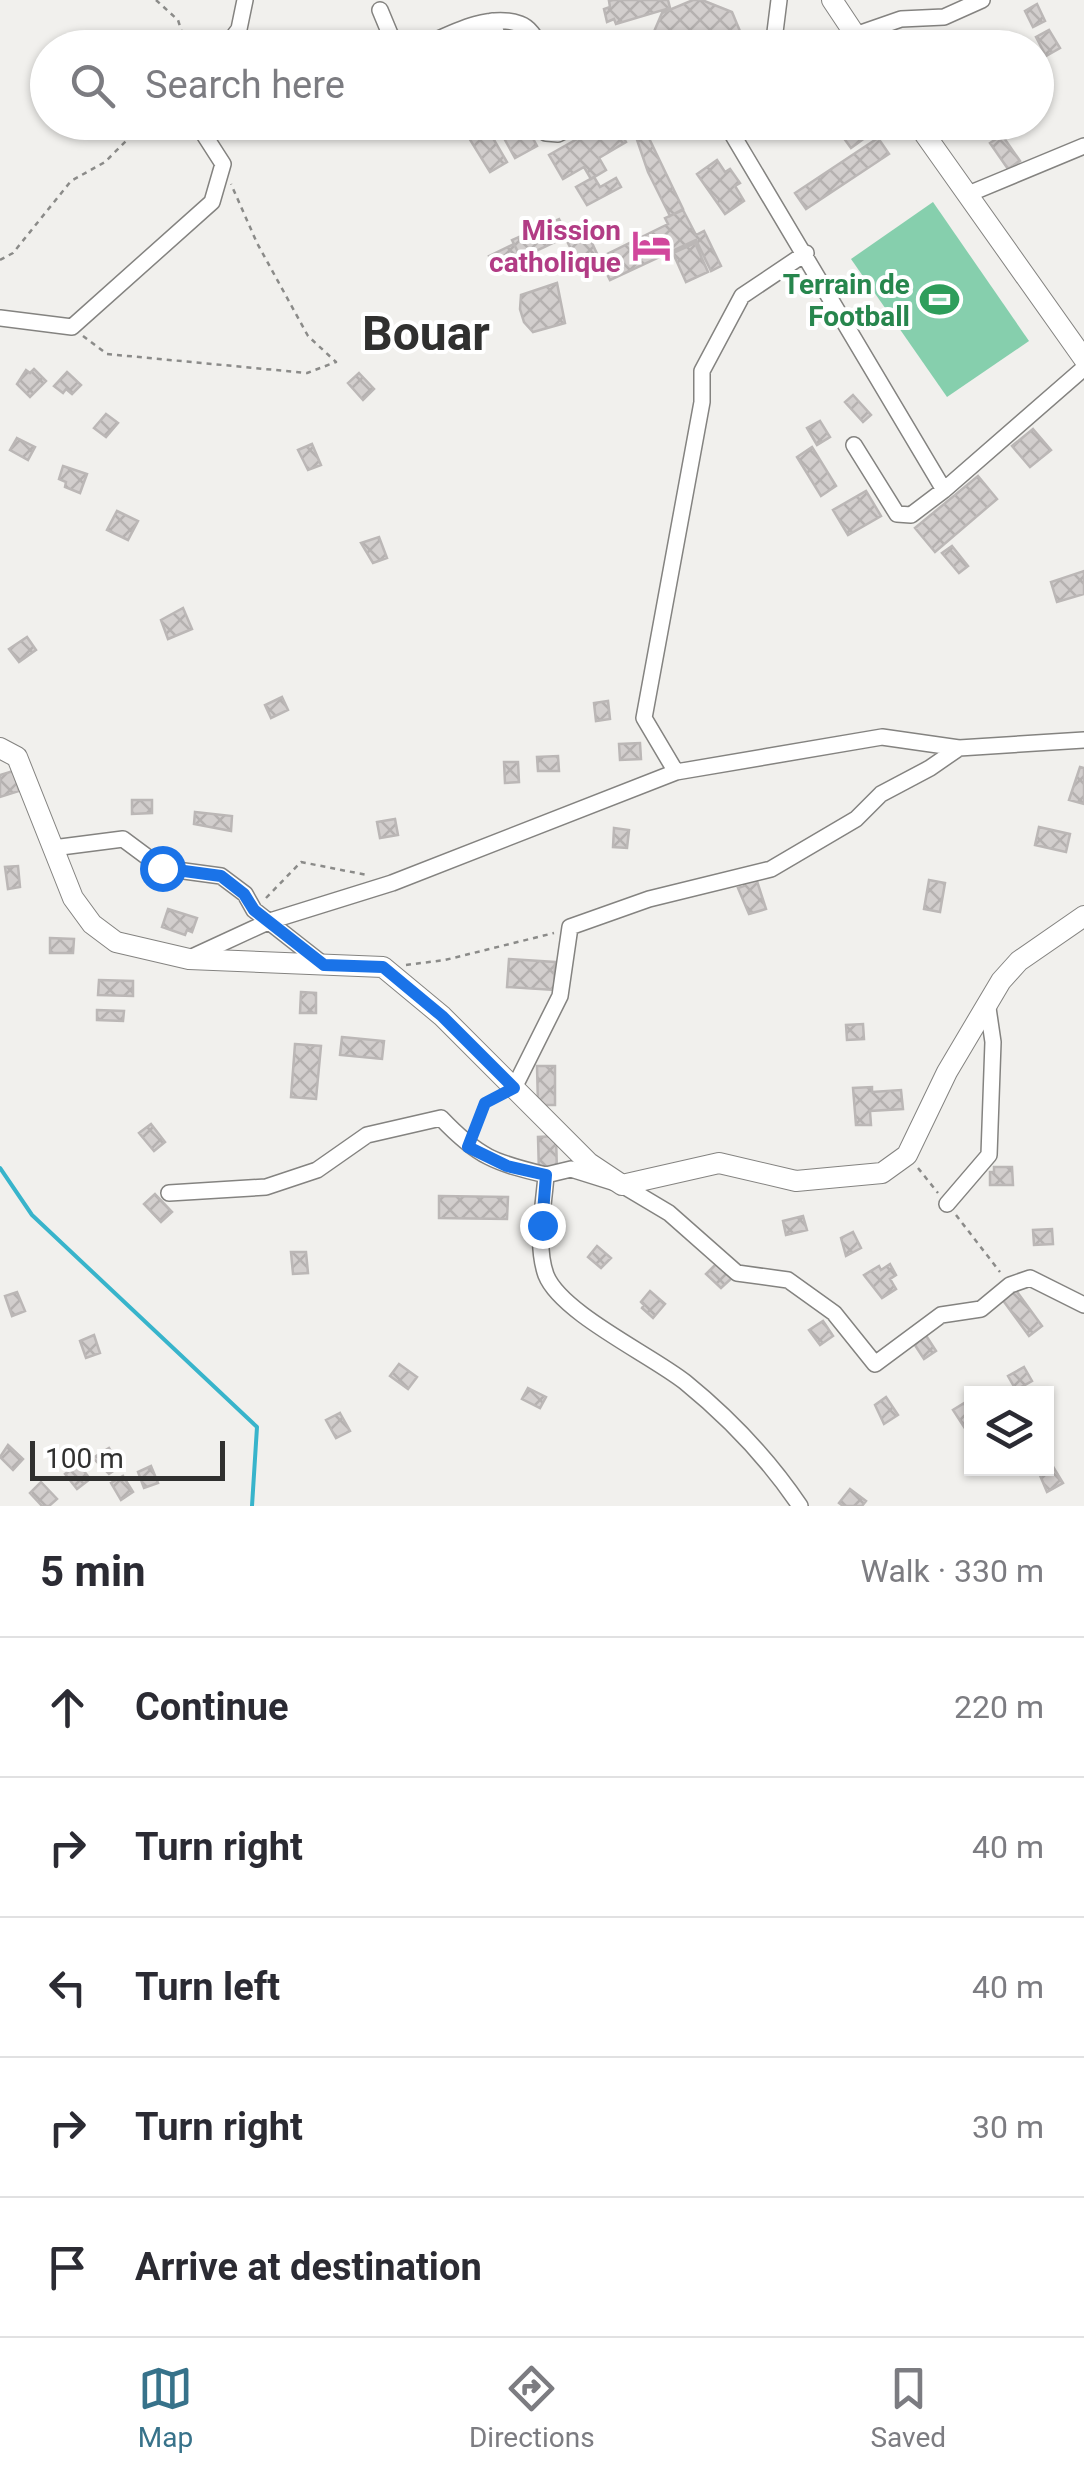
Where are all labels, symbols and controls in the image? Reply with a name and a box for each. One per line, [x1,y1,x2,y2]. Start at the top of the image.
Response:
search box [30,30,1054,140]
icon: search [65,58,120,113]
text: Search here [145,63,345,107]
place label: Mission catholique [489,214,621,279]
hotel icon: Mission catholique [630,225,672,267]
place label: Terrain de Football [783,268,910,333]
sports icon: Terrain de Football [919,279,961,321]
district label: Bouar [362,305,490,362]
route start [140,846,186,892]
route end [520,1203,566,1249]
map controls [964,1386,1054,1476]
button: layers [964,1386,1054,1476]
scale bar [30,1436,225,1480]
text: 100 m [45,1442,124,1475]
text: 5 min [40,1547,146,1596]
text: Walk · 330 m [861,1552,1044,1590]
icon: ahead [40,1680,95,1735]
text: Continue [135,1685,289,1729]
text: 220 m [954,1688,1044,1726]
icon: right [40,1820,95,1875]
text: Turn right [135,1825,303,1869]
text: 40 m [972,1828,1044,1866]
icon: left [40,1960,95,2015]
text: Turn left [135,1965,280,2009]
text: 40 m [972,1968,1044,2006]
icon: right [40,2100,95,2155]
text: Turn right [135,2105,303,2149]
text: 30 m [972,2108,1044,2146]
icon: arrive [40,2240,95,2295]
text: Arrive at destination [135,2245,482,2289]
tab: Map [138,2361,193,2454]
tab: Directions [469,2361,595,2454]
tab: Saved [870,2361,946,2454]

